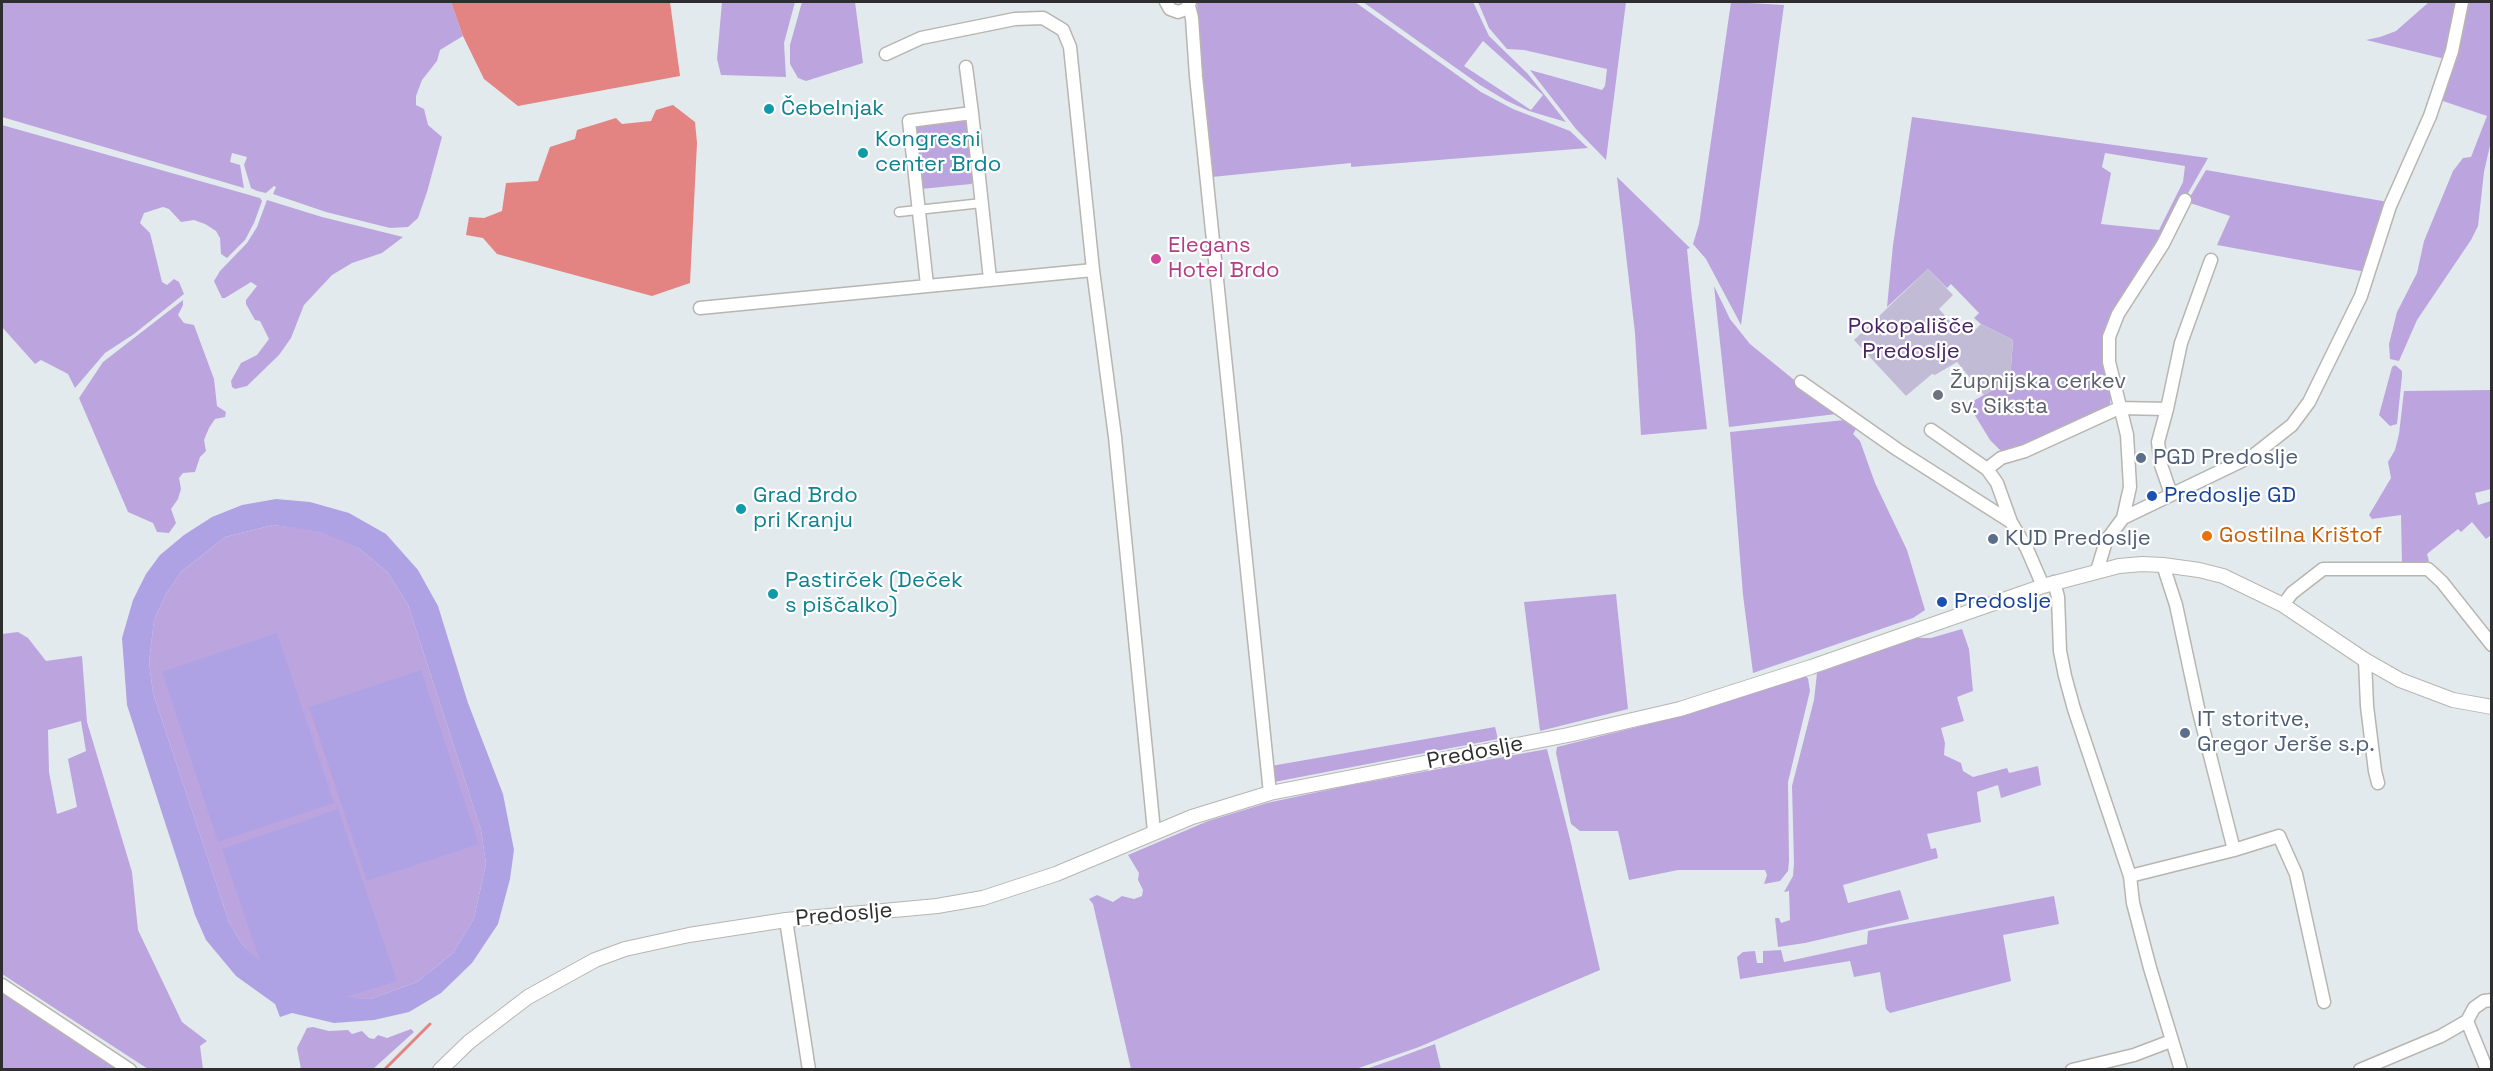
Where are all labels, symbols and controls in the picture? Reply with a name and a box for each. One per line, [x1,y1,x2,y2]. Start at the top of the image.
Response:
place label: Čebelnjak [781,96,884,122]
marker: Čebelnjak [762,102,776,116]
place label: Kongresni center Brdo [875,127,1001,178]
marker: Kongresni center Brdo [856,146,870,160]
place label: Elegans Hotel Brdo [1168,233,1280,284]
marker: Elegans Hotel Brdo [1149,252,1163,266]
park label: Pokopališče Predoslje [1848,314,1974,366]
place label: Župnijska cerkev sv. Siksta [1950,369,2126,420]
marker: Župnijska cerkev sv. Siksta [1931,388,1945,402]
place label: PGD Predoslje [2153,445,2298,471]
marker: PGD Predoslje [2134,451,2148,465]
place label: Grad Brdo pri Kranju [753,483,858,534]
place label: Predoslje GD [2164,483,2296,509]
marker: Predoslje GD [2145,489,2159,503]
marker: Grad Brdo pri Kranju [734,502,748,516]
place label: Gostilna Krištof [2219,523,2382,549]
place label: KUD Predoslje [2005,526,2151,552]
marker: Gostilna Krištof [2200,529,2214,543]
marker: KUD Predoslje [1986,532,2000,546]
place label: Pastirček (Deček s piščalko) [785,568,963,620]
marker: Pastirček (Deček s piščalko) [766,587,780,601]
place label: Predoslje [1954,589,2051,615]
marker: Predoslje [1935,595,1949,609]
place label: IT storitve, Gregor Jerše s.p. [2197,707,2375,758]
marker: IT storitve, Gregor Jerše s.p. [2178,726,2192,740]
street label: Predoslje [1425,731,1525,775]
street label: Predoslje [794,898,894,932]

